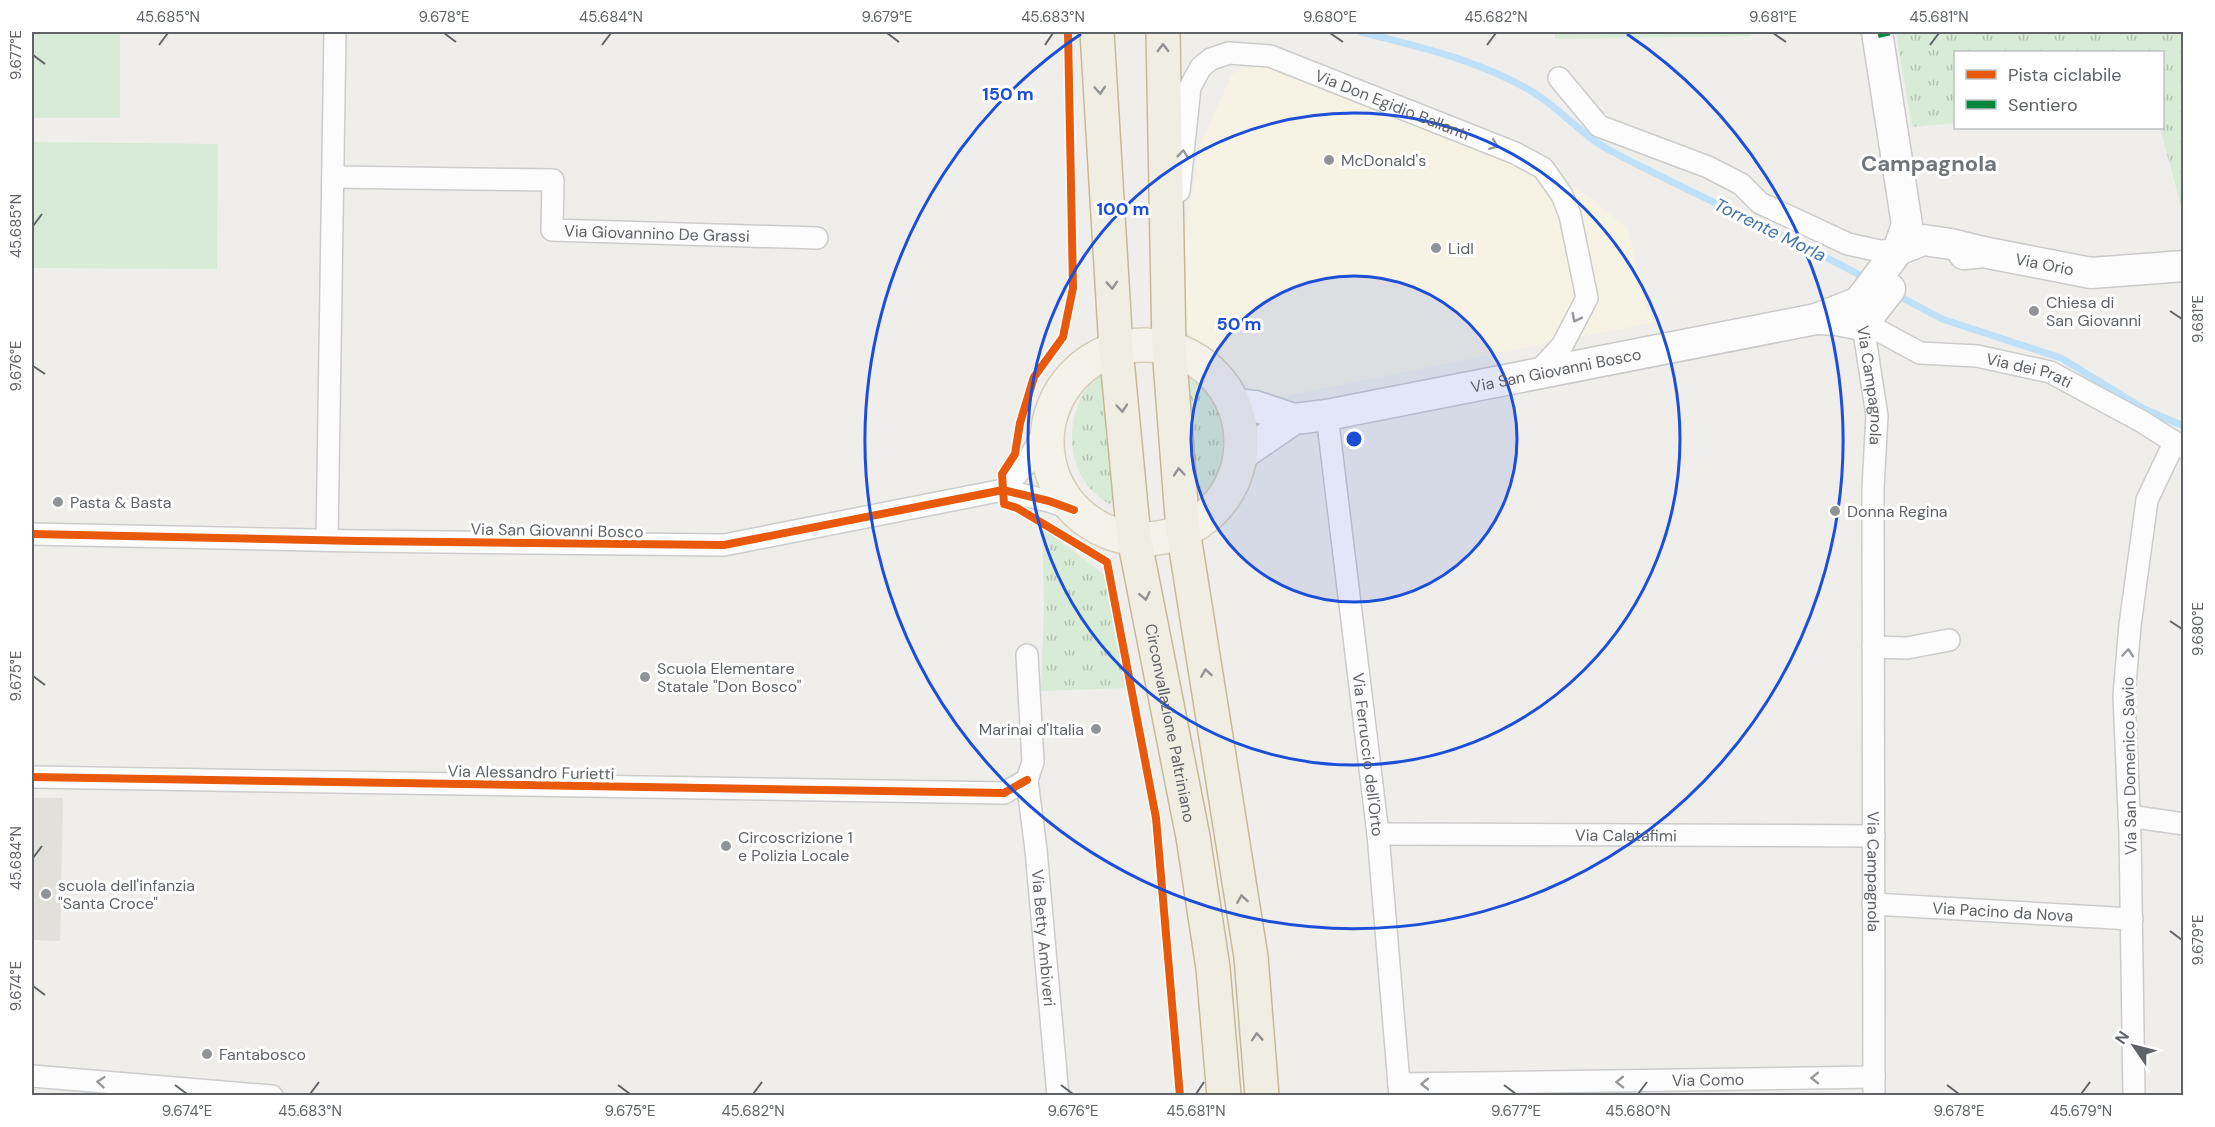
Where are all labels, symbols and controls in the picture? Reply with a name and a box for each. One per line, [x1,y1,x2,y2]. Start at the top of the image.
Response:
text: 45.685°N [136,7,200,27]
text: 9.678°E [418,7,470,27]
text: 45.684°N [579,7,643,27]
text: 9.679°E [861,7,913,27]
text: 45.683°N [1021,7,1085,27]
text: 9.680°E [1303,7,1357,27]
text: 45.682°N [1464,7,1528,27]
text: 9.681°E [1749,7,1797,27]
text: 45.681°N [1909,7,1969,27]
text: 9.677°E [6,30,26,80]
one-way arrow [1157,43,1169,52]
legend [1954,51,2164,129]
text: Pista ciclabile [2008,63,2122,87]
street label: Via Don Egidio Ballanti [1312,65,1473,145]
text: 150 m [982,82,1034,106]
one-way arrow [1094,85,1107,94]
text: Sentiero [2008,93,2078,117]
one-way arrow [1488,138,1499,150]
district label: Campagnola [1861,149,1997,178]
one-way arrow [1176,150,1189,159]
place label: McDonald's [1341,150,1426,171]
marker: McDonald's [1322,153,1336,167]
water label: Torrente Morla [1710,193,1830,267]
text: 45.685°N [6,194,26,258]
text: 100 m [1096,197,1150,221]
street label: Via Giovannino De Grassi [564,220,750,247]
place label: Lidl [1448,238,1474,259]
marker: Lidl [1429,241,1443,255]
street label: Via Orio [2014,249,2076,280]
one-way arrow [1106,280,1119,289]
place label: Chiesa di San Giovanni [2046,292,2141,331]
text: 9.681°E [2188,295,2208,343]
marker: Chiesa di San Giovanni [2027,304,2041,318]
text: 50 m [1216,312,1262,336]
one-way arrow [1572,312,1584,323]
street label: Via Campagnola [1852,324,1887,446]
text: 9.676°E [6,340,26,392]
street label: Via San Giovanni Bosco [1469,344,1643,398]
street label: Via dei Prati [1984,348,2076,393]
one-way arrow [1115,403,1128,412]
centre of rings [1344,429,1364,449]
one-way arrow [1172,467,1185,476]
place label: Pasta & Basta [70,492,172,513]
marker: Pasta & Basta [51,495,65,509]
place label: Donna Regina [1847,501,1948,522]
marker: Donna Regina [1828,504,1842,518]
street label: Via San Giovanni Bosco [470,518,644,543]
one-way arrow [1138,590,1151,600]
text: 9.680°E [2188,602,2208,656]
street label: Circonvallazione Paltriniano [1140,622,1200,824]
one-way arrow [2121,648,2134,658]
text: 9.675°E [6,651,26,701]
place label: Scuola Elementare Statale "Don Bosco" [657,658,802,697]
one-way arrow [1201,668,1213,678]
marker: Scuola Elementare Statale "Don Bosco" [638,670,652,684]
street label: Via Ferruccio dell'Orto [1347,672,1388,837]
street label: Via San Domenico Savio [2117,677,2142,855]
place label: Marinai d'Italia [979,719,1084,740]
marker: Marinai d'Italia [1089,722,1103,736]
street label: Via Alessandro Furietti [447,761,615,784]
street label: Via Campagnola [1863,811,1884,932]
street label: Via Calatafimi [1575,825,1677,846]
text: 45.684°N [6,826,26,890]
place label: Circoscrizione 1 e Polizia Locale [738,827,853,866]
marker: Circoscrizione 1 e Polizia Locale [719,839,733,853]
street label: Via Betty Ambiveri [1027,869,1060,1007]
place label: scuola dell'infanzia "Santa Croce" [58,875,195,914]
marker: scuola dell'infanzia "Santa Croce" [39,887,53,901]
one-way arrow [1236,895,1249,905]
street label: Via Pacino da Nova [1932,897,2074,927]
text: 9.679°E [2188,914,2208,966]
text: 9.674°E [6,961,26,1011]
north arrow [2104,1016,2164,1076]
text: N [2110,1027,2134,1048]
one-way arrow [1251,1033,1264,1042]
place label: Fantabosco [219,1044,306,1065]
marker: Fantabosco [200,1047,214,1061]
street label: Via Como [1672,1069,1744,1091]
one-way arrow [1811,1072,1820,1085]
one-way arrow [96,1076,105,1089]
one-way arrow [1616,1076,1625,1088]
one-way arrow [1421,1078,1430,1090]
text: 9.674°E [162,1101,212,1121]
text: 45.683°N [278,1101,342,1121]
text: 9.675°E [605,1101,655,1121]
text: 45.682°N [721,1101,785,1121]
text: 9.676°E [1047,1101,1099,1121]
text: 45.681°N [1166,1101,1226,1121]
text: 9.677°E [1491,1101,1541,1121]
text: 45.680°N [1605,1101,1671,1121]
text: 9.678°E [1933,1101,1985,1121]
text: 45.679°N [2050,1101,2112,1121]

